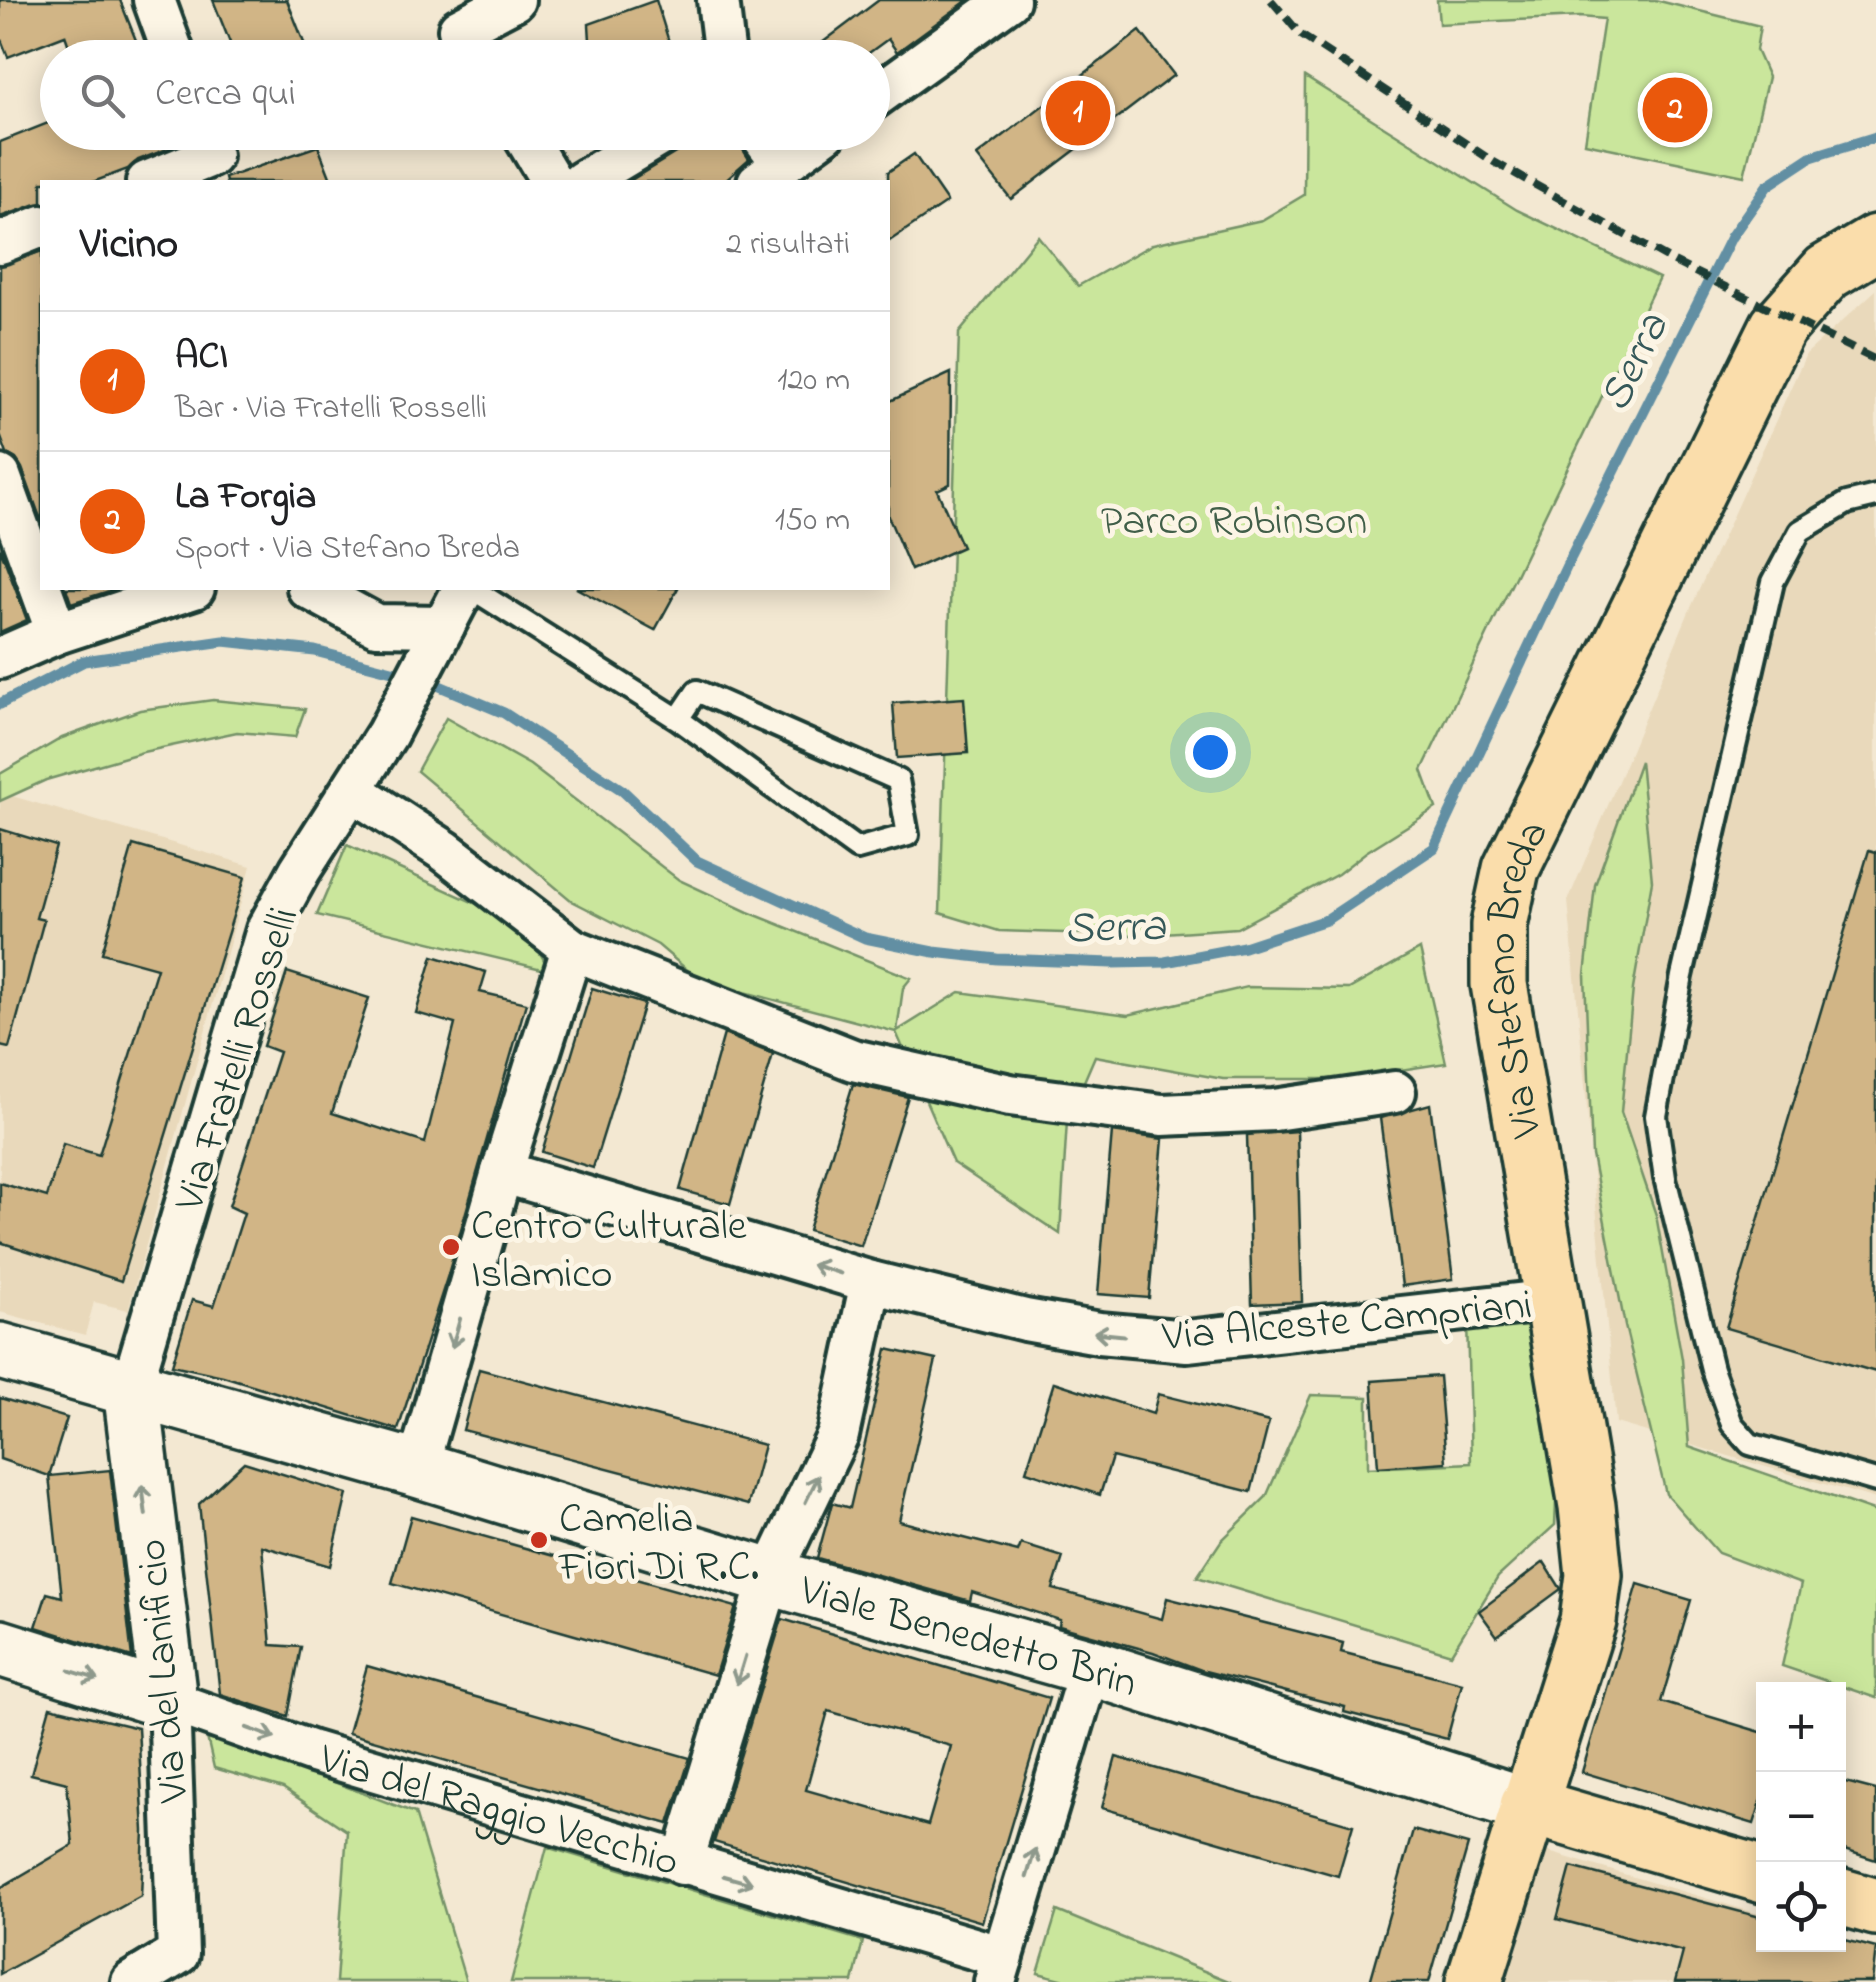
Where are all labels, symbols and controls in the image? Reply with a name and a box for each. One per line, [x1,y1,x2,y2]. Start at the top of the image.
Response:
search box [40,40,890,150]
text: Cerca qui [155,67,296,123]
icon: search [75,68,130,123]
pin: 2 [1642,72,1708,148]
pin: 1 [1046,76,1110,150]
text: Vicino [80,215,178,276]
text: 2 risultati [726,222,850,269]
water label: Serra [1584,303,1688,423]
text: ACI [175,330,228,386]
text: 1 [107,358,118,405]
text: 120 m [777,358,850,405]
text: Bar · Via Fratelli Rosselli [175,386,487,433]
text: La Forgia [175,470,316,526]
park label: Parco Robinson [1101,492,1367,553]
text: 2 [105,498,120,545]
text: 150 m [775,498,850,545]
text: Sport · Via Stefano Breda [175,526,520,573]
your location [1185,727,1236,778]
street label: Via Stefano Breda [1472,811,1565,1143]
water label: Serra [1064,895,1167,963]
street label: Via Fratelli Rosselli [160,900,316,1220]
place label: Centro Culturale Islamico [471,1197,747,1306]
marker: Centro Culturale Islamico [440,1236,462,1258]
one-way arrow [810,1259,842,1277]
street label: Via Alceste Campriani [1159,1276,1535,1369]
one-way arrow [446,1317,464,1349]
one-way arrow [1093,1324,1126,1343]
one-way arrow [804,1475,823,1505]
one-way arrow [134,1484,153,1516]
place label: Camelia Fiori Di R.C. [558,1490,759,1599]
marker: Camelia Fiori Di R.C. [528,1529,550,1551]
street label: Via del Lanificio [123,1536,206,1806]
street label: Viale Benedetto Brin [792,1561,1145,1715]
one-way arrow [731,1654,749,1686]
one-way arrow [68,1667,100,1685]
map controls [1756,1682,1846,1952]
button: + [1756,1682,1846,1772]
one-way arrow [244,1726,276,1744]
street label: Via del Raggio Vecchio [311,1729,686,1894]
button: − [1756,1772,1846,1862]
one-way arrow [1023,1848,1041,1880]
button: locate [1756,1862,1846,1952]
one-way arrow [722,1872,754,1890]

